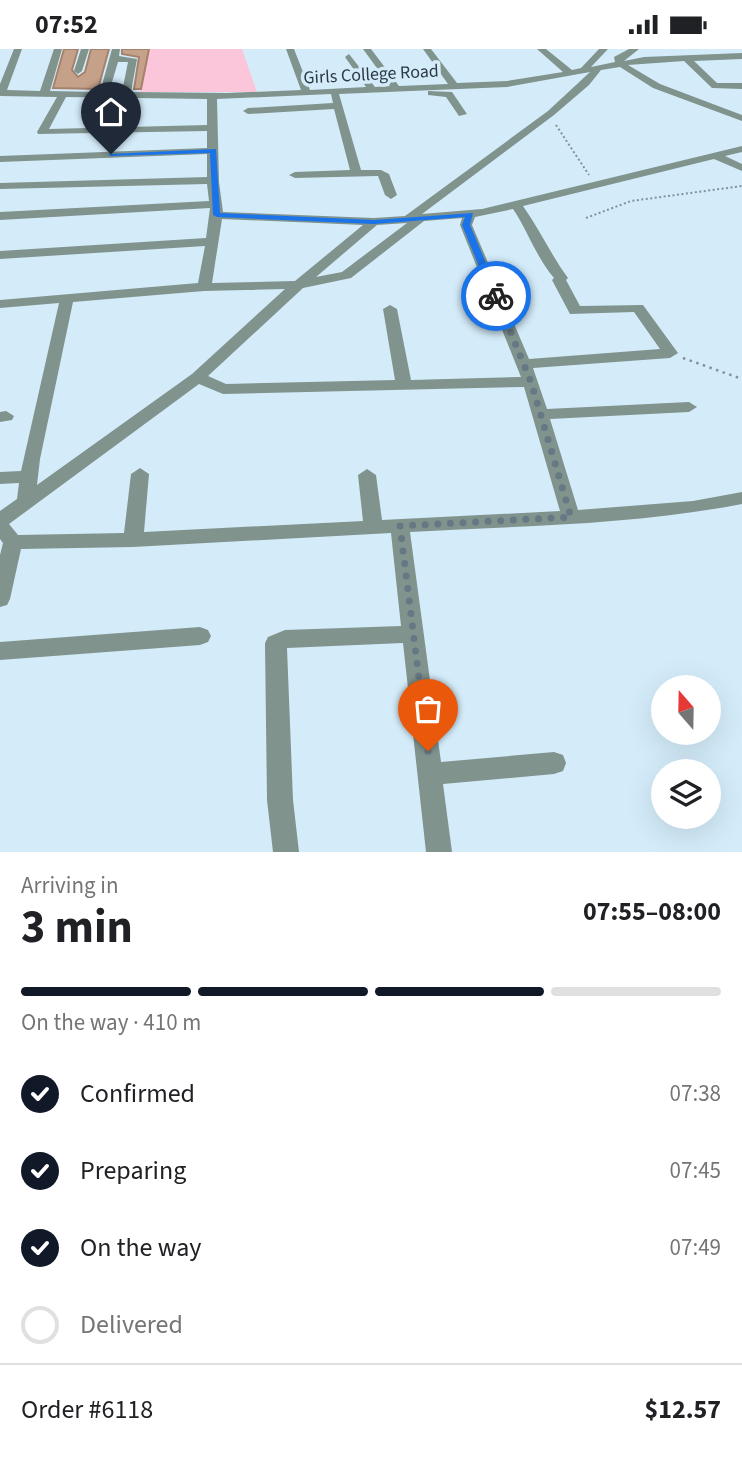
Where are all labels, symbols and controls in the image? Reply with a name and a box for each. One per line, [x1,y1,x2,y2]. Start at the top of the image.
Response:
text: 07:52 [35,6,98,43]
street label: Girls College Road [303,58,439,91]
pin [81,82,141,154]
icon: home [92,93,130,131]
courier [461,261,531,331]
icon: bike [477,277,515,315]
north arrow [651,675,721,745]
map controls [651,675,721,829]
pin [398,679,458,751]
icon: bag [409,690,447,728]
button: layers [651,759,721,829]
text: Arriving in [21,869,119,902]
text: 07:55–08:00 [583,893,721,930]
text: 3 min [21,895,133,960]
text: On the way · 410 m [21,1006,201,1039]
icon: check [21,1075,59,1113]
text: Confirmed [80,1075,195,1112]
text: 07:38 [670,1077,721,1110]
icon: check [21,1152,59,1190]
text: Preparing [80,1152,186,1189]
text: 07:45 [670,1154,721,1187]
icon: check [21,1229,59,1267]
text: On the way [80,1229,201,1266]
text: 07:49 [670,1231,721,1264]
text: Delivered [80,1306,183,1343]
text: Order #6118 [21,1391,153,1428]
text: $12.57 [645,1391,721,1428]

